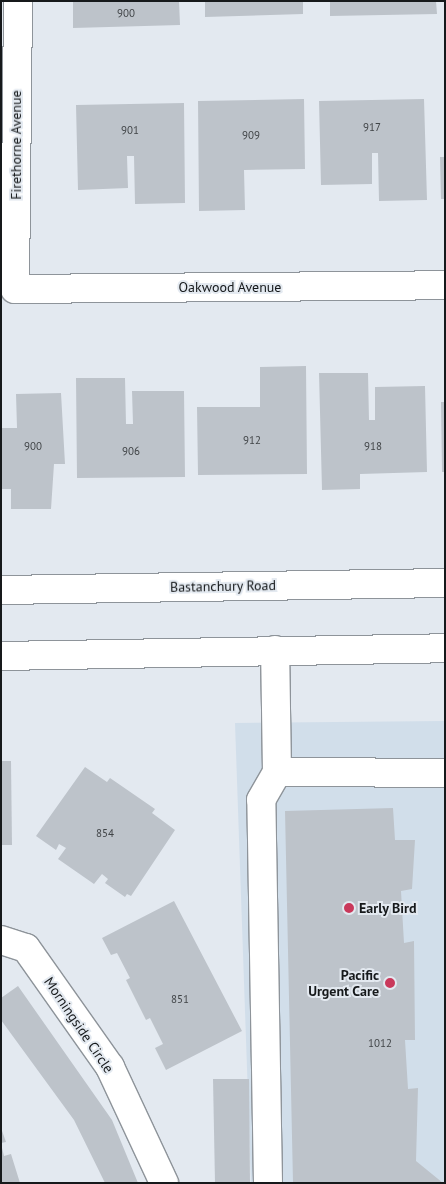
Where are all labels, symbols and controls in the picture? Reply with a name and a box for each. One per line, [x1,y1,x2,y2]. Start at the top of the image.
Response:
house number: 900 [117,6,135,20]
street label: Firethorne Avenue [8,90,24,200]
house number: 917 [363,120,381,134]
house number: 901 [121,123,139,137]
house number: 909 [242,128,260,142]
street label: Oakwood Avenue [178,279,282,295]
house number: 912 [243,433,261,447]
house number: 900 [24,439,42,453]
house number: 918 [364,439,382,453]
house number: 906 [122,444,140,458]
street label: Bastanchury Road [170,577,276,595]
house number: 854 [96,826,114,840]
place label: Early Bird [359,900,417,916]
marker: Early Bird [343,902,355,914]
place label: Pacific Urgent Care [308,967,379,1000]
street label: Morningside Circle [41,974,117,1076]
marker: Pacific Urgent Care [383,976,397,990]
house number: 851 [171,992,189,1006]
house number: 1012 [368,1036,392,1050]

